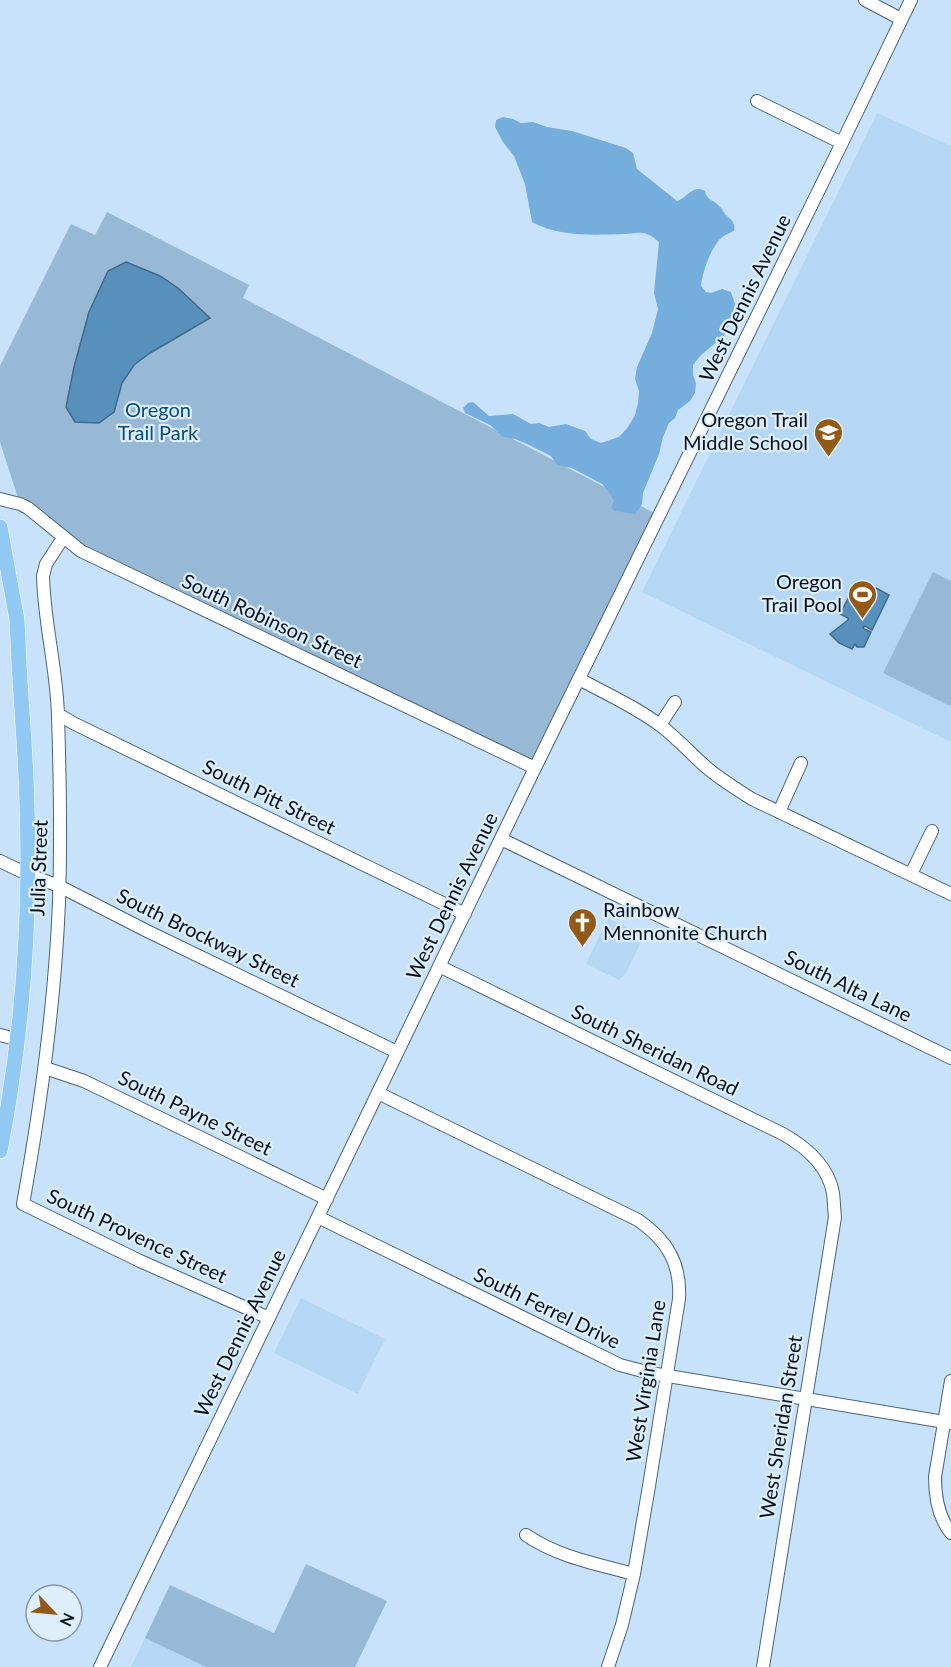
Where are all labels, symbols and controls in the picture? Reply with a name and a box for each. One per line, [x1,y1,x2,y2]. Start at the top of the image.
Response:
street label: West Dennis Avenue [693,210,795,385]
park label: Oregon Trail Park [118,397,199,444]
place label: Oregon Trail Middle School [683,407,808,454]
school or university icon: Oregon Trail Middle School [813,416,845,458]
street label: South Robinson Street [179,568,366,672]
place label: Oregon Trail Pool [762,569,842,616]
sports icon: Oregon Trail Pool [847,578,879,620]
street label: South Pitt Street [199,754,340,839]
street label: West Dennis Avenue [400,808,502,983]
street label: Julia Street [24,819,52,917]
street label: South Brockway Street [113,882,304,992]
place label: Rainbow Mennonite Church [603,897,768,944]
church icon: Rainbow Mennonite Church [566,906,598,948]
street label: South Alta Lane [781,944,916,1026]
street label: South Sheridan Road [568,998,743,1100]
street label: South Payne Street [115,1065,276,1160]
street label: South Provence Street [44,1183,231,1287]
street label: West Dennis Avenue [188,1245,290,1420]
street label: South Ferrel Drive [470,1261,625,1353]
street label: West Virginia Lane [620,1298,670,1464]
street label: West Sheridan Street [754,1333,806,1520]
north arrow [24,1583,84,1643]
text: N [57,1610,79,1629]

